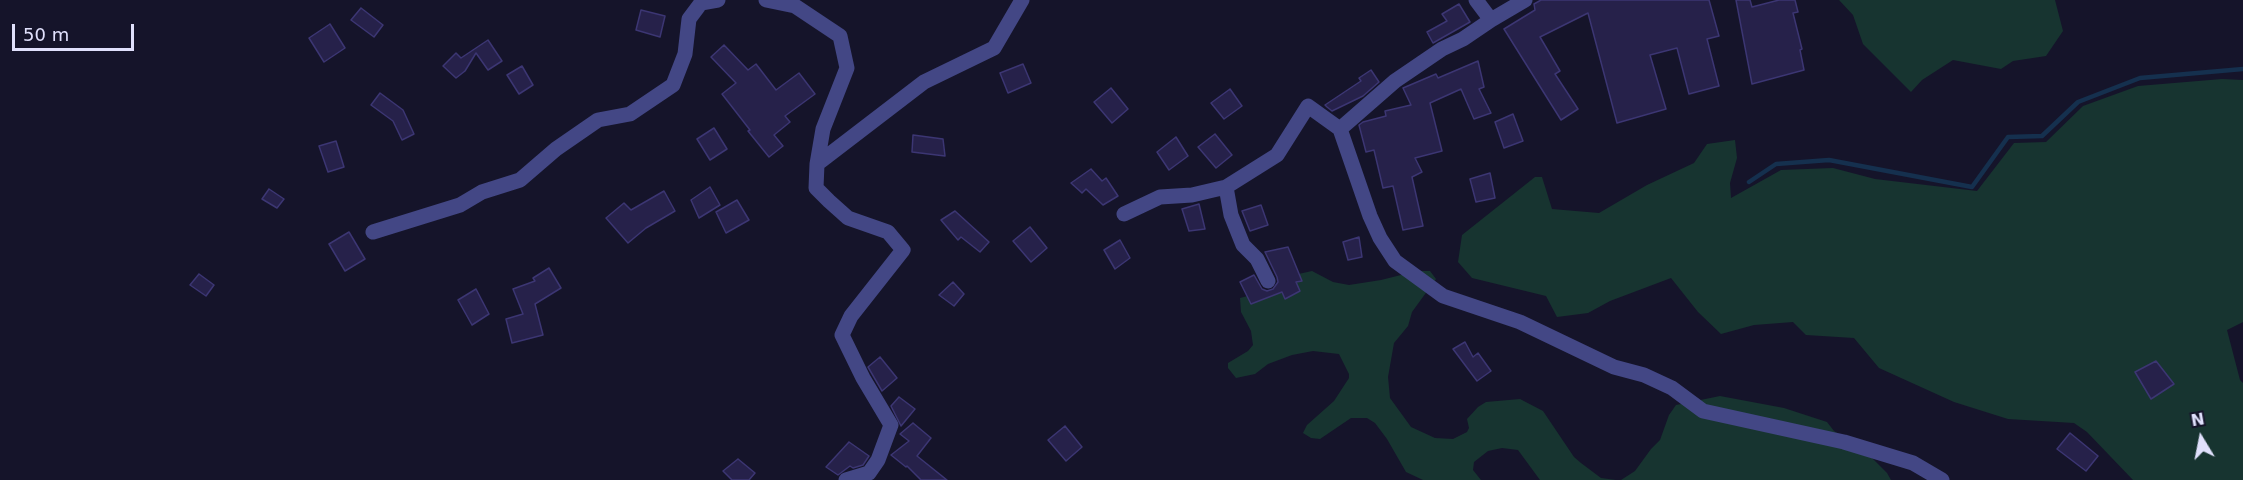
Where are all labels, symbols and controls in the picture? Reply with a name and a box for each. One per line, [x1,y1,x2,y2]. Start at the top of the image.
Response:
scale bar [15,12,136,50]
text: 50 m [23,24,69,45]
north arrow [2171,408,2231,468]
text: N [2190,409,2206,430]

